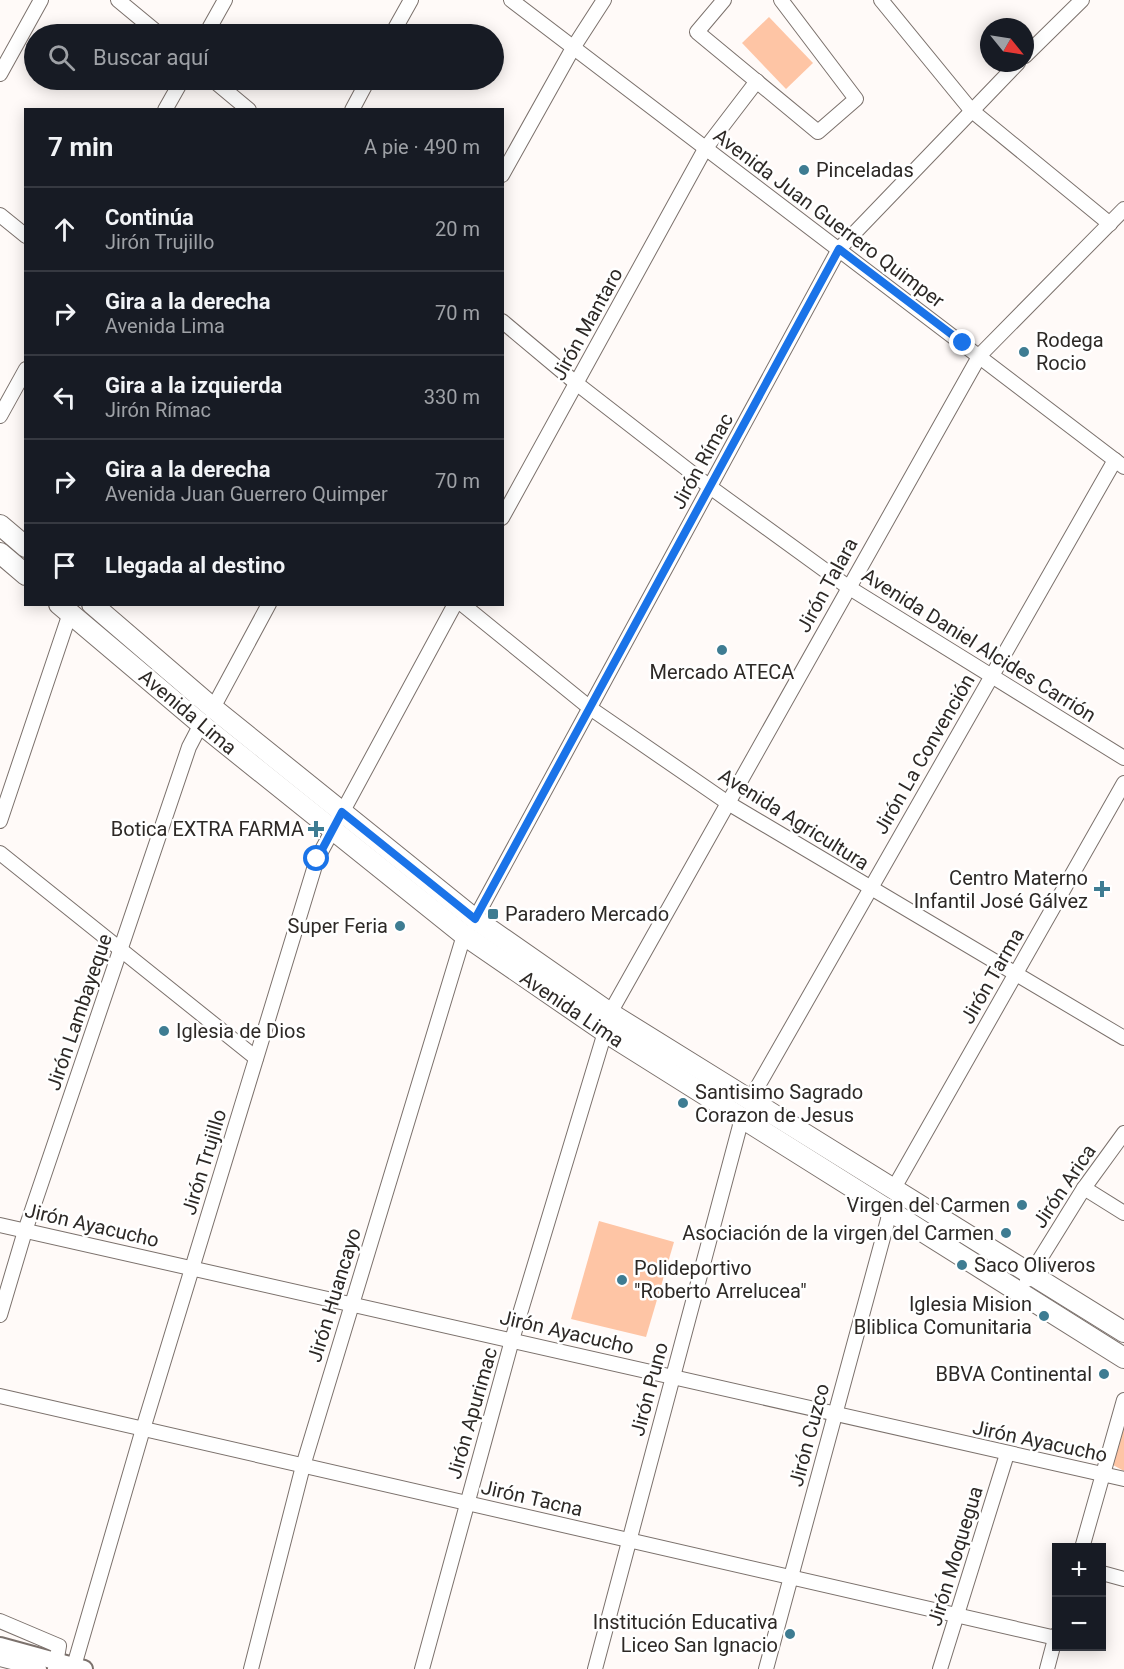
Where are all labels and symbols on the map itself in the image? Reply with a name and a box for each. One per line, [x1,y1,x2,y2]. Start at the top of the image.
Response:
north arrow [980,18,1034,72]
street label: Avenida Juan Guerrero Quimper [709,123,949,313]
place label: Pinceladas [816,158,914,182]
marker: Pinceladas [797,163,811,177]
street label: Jirón Mantaro [546,264,628,384]
place label: Rodega Rocio [1036,328,1104,375]
route end [949,329,975,355]
marker: Rodega Rocio [1017,345,1031,359]
street label: Jirón Rímac [666,409,738,513]
street label: Jirón Talara [791,534,863,636]
street label: Avenida Daniel Alcides Carrión [858,563,1100,727]
marker: Mercado ATECA [715,643,729,657]
place label: Mercado ATECA [650,660,794,684]
street label: Avenida Lima [134,664,242,760]
street label: Jirón La Convención [868,670,980,838]
street label: Avenida Agricultura [714,763,874,875]
place label: Botica EXTRA FARMA [111,817,304,841]
marker: Botica EXTRA FARMA [309,822,323,836]
route start [303,845,329,871]
place label: Centro Materno Infantil José Gálvez [914,866,1088,913]
marker: Centro Materno Infantil José Gálvez [1093,880,1111,898]
place label: Paradero Mercado [505,902,669,926]
marker: Paradero Mercado [486,907,500,921]
place label: Super Feria [288,914,388,938]
marker: Super Feria [393,919,407,933]
street label: Jirón Tarma [955,924,1029,1028]
street label: Jirón Lambayeque [41,931,117,1093]
street label: Avenida Lima [516,966,628,1052]
place label: Iglesia de Dios [176,1019,306,1043]
marker: Iglesia de Dios [157,1024,171,1038]
place label: Santisimo Sagrado Corazon de Jesus [695,1080,863,1127]
marker: Santisimo Sagrado Corazon de Jesus [676,1096,690,1110]
street label: Jirón Trujillo [177,1106,231,1218]
street label: Jirón Arica [1027,1140,1101,1232]
place label: Virgen del Carmen [846,1193,1010,1217]
street label: Jirón Ayacucho [23,1198,161,1252]
marker: Virgen del Carmen [1015,1198,1029,1212]
place label: Asociación de la virgen del Carmen [682,1221,994,1245]
street label: Jirón Huancayo [302,1225,366,1365]
marker: Asociación de la virgen del Carmen [999,1226,1013,1240]
place label: Saco Oliveros [974,1253,1096,1277]
place label: Polideportivo "Roberto Arrelucea" [634,1256,807,1303]
marker: Saco Oliveros [955,1258,969,1272]
marker: Polideportivo "Roberto Arrelucea" [615,1273,629,1287]
place label: Iglesia Mision Bliblica Comunitaria [854,1292,1032,1339]
street label: Jirón Ayacucho [498,1305,636,1359]
marker: Iglesia Mision Bliblica Comunitaria [1037,1309,1051,1323]
street label: Jirón Puno [625,1340,673,1438]
street label: Jirón Apurimac [442,1344,502,1482]
place label: BBVA Continental [935,1362,1092,1386]
marker: BBVA Continental [1097,1367,1111,1381]
street label: Jirón Cuzco [784,1381,834,1489]
street label: Jirón Ayacucho [970,1415,1110,1467]
street label: Jirón Tacna [479,1475,585,1521]
street label: Jirón Moquegua [922,1483,988,1629]
place label: Institución Educativa Liceo San Ignacio [593,1610,778,1657]
marker: Institución Educativa Liceo San Ignacio [783,1627,797,1641]

